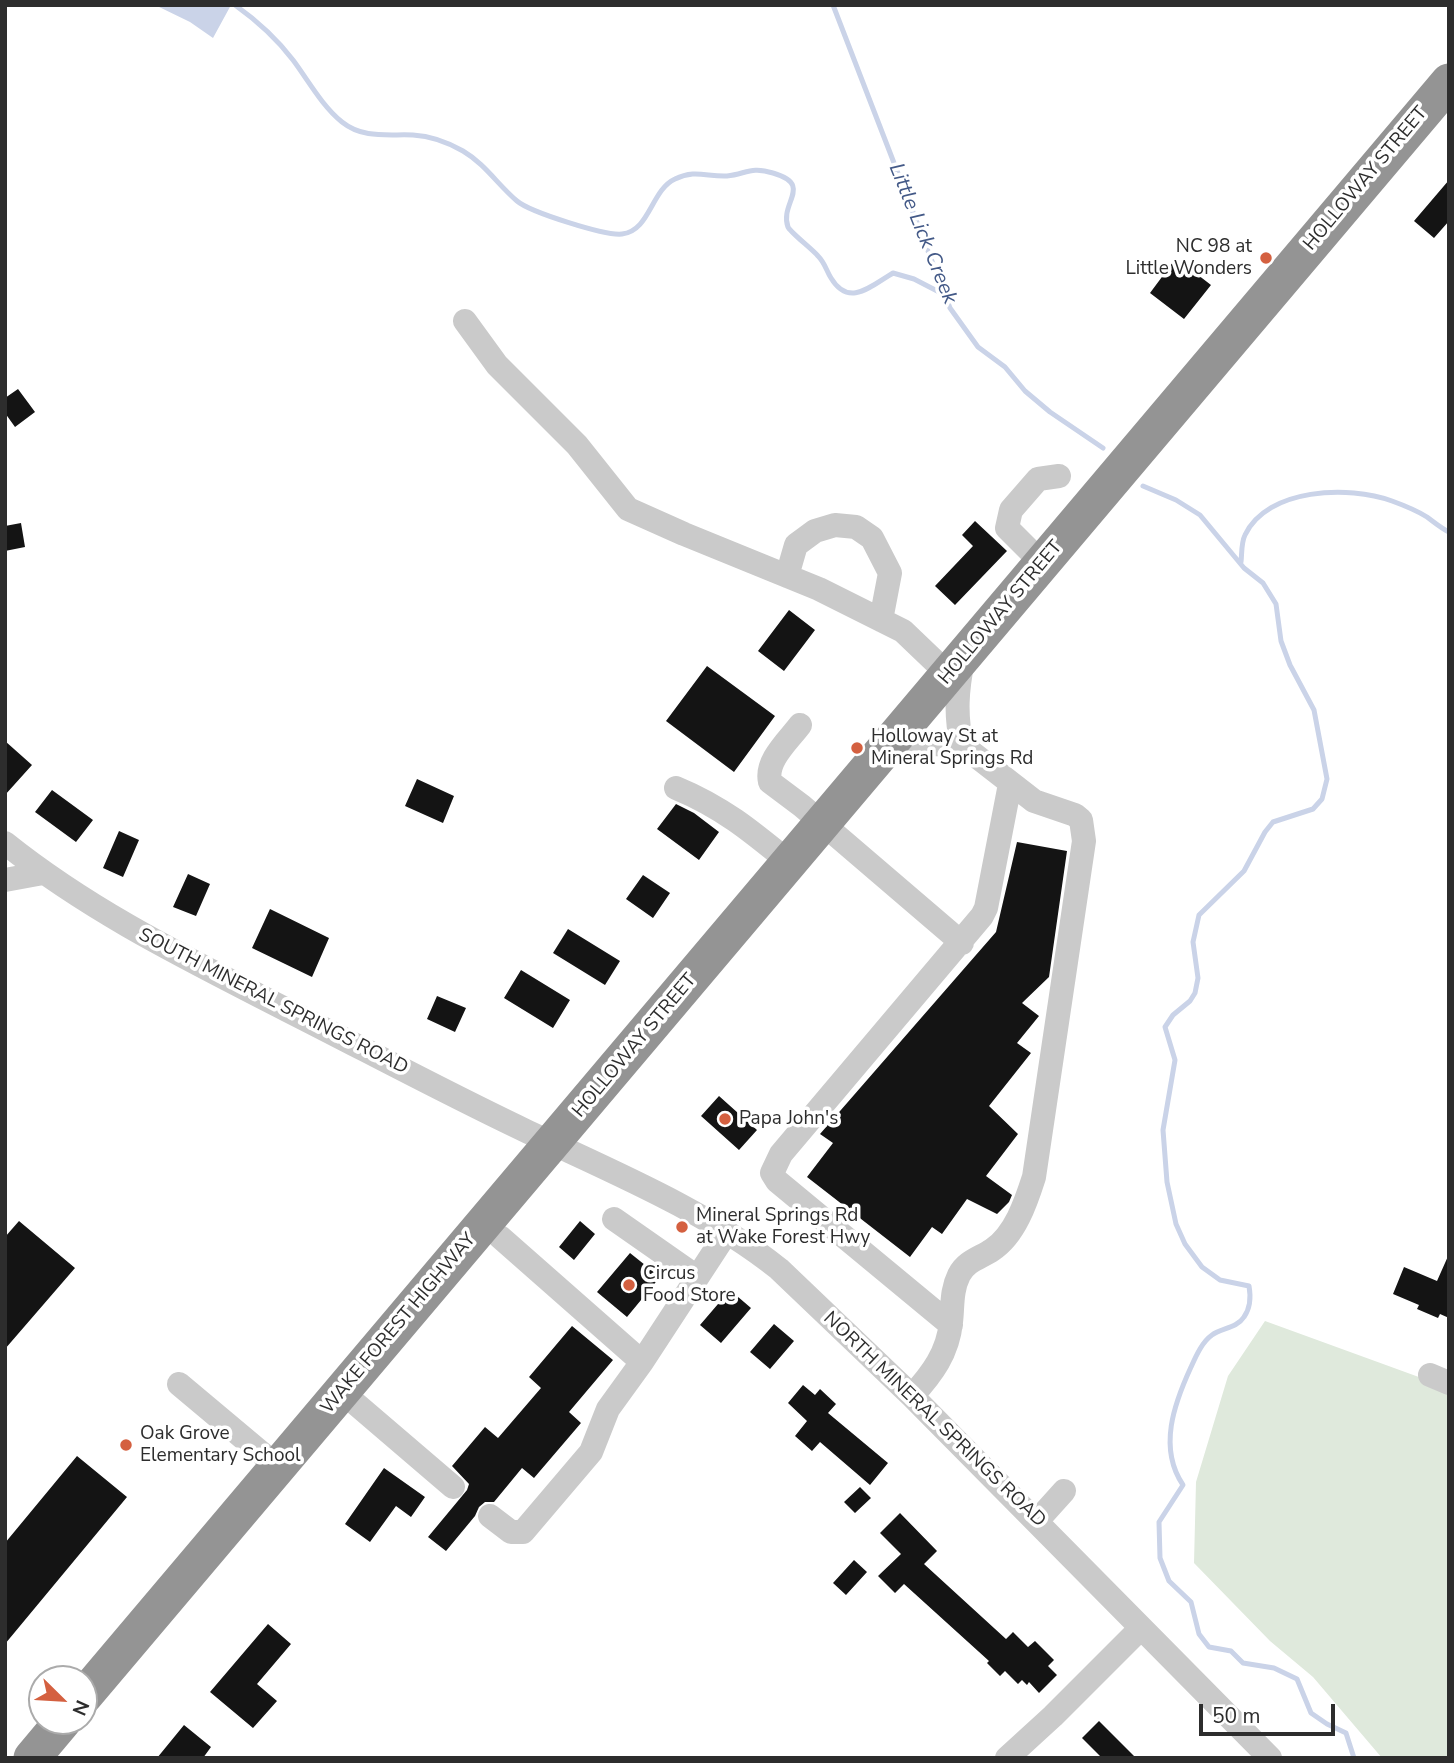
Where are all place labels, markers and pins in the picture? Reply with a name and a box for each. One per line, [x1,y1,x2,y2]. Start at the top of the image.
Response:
place label: NC 98 at Little Wonders [1126,236,1252,280]
marker: NC 98 at Little Wonders [1258,250,1274,266]
place label: Holloway St at Mineral Springs Rd [871,726,1033,770]
marker: Holloway St at Mineral Springs Rd [849,740,865,756]
place label: Papa John's [739,1108,838,1130]
marker: Papa John's [717,1111,733,1127]
place label: Mineral Springs Rd at Wake Forest Hwy [696,1205,870,1249]
marker: Mineral Springs Rd at Wake Forest Hwy [674,1219,690,1235]
place label: Circus Food Store [643,1263,736,1307]
marker: Circus Food Store [621,1277,637,1293]
place label: Oak Grove Elementary School [140,1423,301,1467]
marker: Oak Grove Elementary School [118,1437,134,1453]

